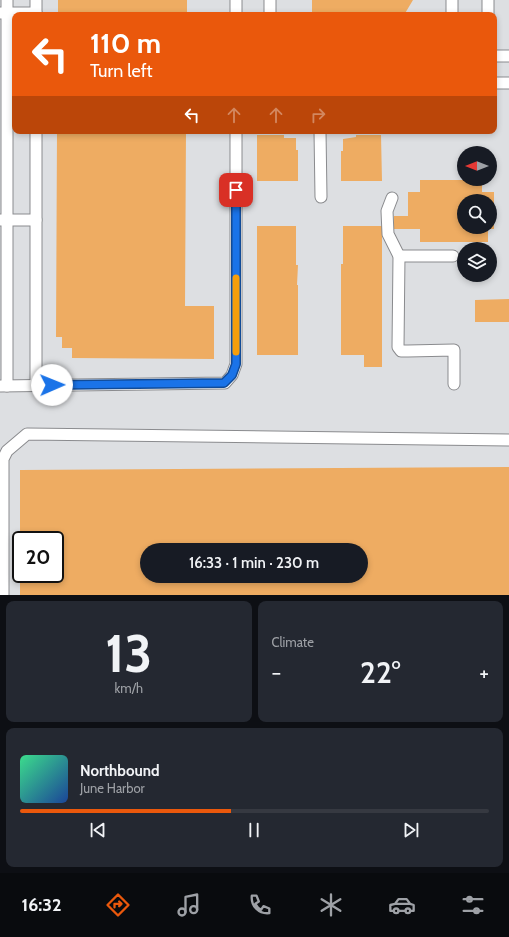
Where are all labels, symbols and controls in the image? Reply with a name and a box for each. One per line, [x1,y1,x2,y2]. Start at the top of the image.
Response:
text: 110 m [90,26,161,60]
icon: left [24,28,76,80]
text: Turn left [90,60,153,82]
icon: left [181,104,203,126]
icon: ahead [223,104,245,126]
icon: ahead [265,104,287,126]
icon: right [307,104,329,126]
north arrow [457,146,497,186]
map controls [457,146,497,282]
pin [219,173,253,207]
icon: arrive [225,179,247,201]
button: search [457,194,497,234]
button: layers [457,242,497,282]
position arrow [31,364,73,406]
speed limit sign: 20 [12,531,64,583]
text: 16:33 · 1 min · 230 m [189,554,319,572]
text: 13 [105,622,152,685]
text: Climate [272,634,314,650]
text: 22° [360,654,400,691]
text: − [272,659,281,686]
text: + [479,659,489,686]
text: km/h [115,680,143,696]
text: Northbound [80,762,160,780]
text: June Harbor [80,780,145,796]
icon: previous [87,819,109,841]
icon: pause [243,819,265,841]
icon: next [400,819,422,841]
icon: directions [104,891,132,919]
icon: music [175,891,203,919]
icon: phone [246,891,274,919]
icon: climate [317,891,345,919]
icon: car [388,891,416,919]
icon: filters [459,891,487,919]
text: 16:32 [22,894,61,916]

